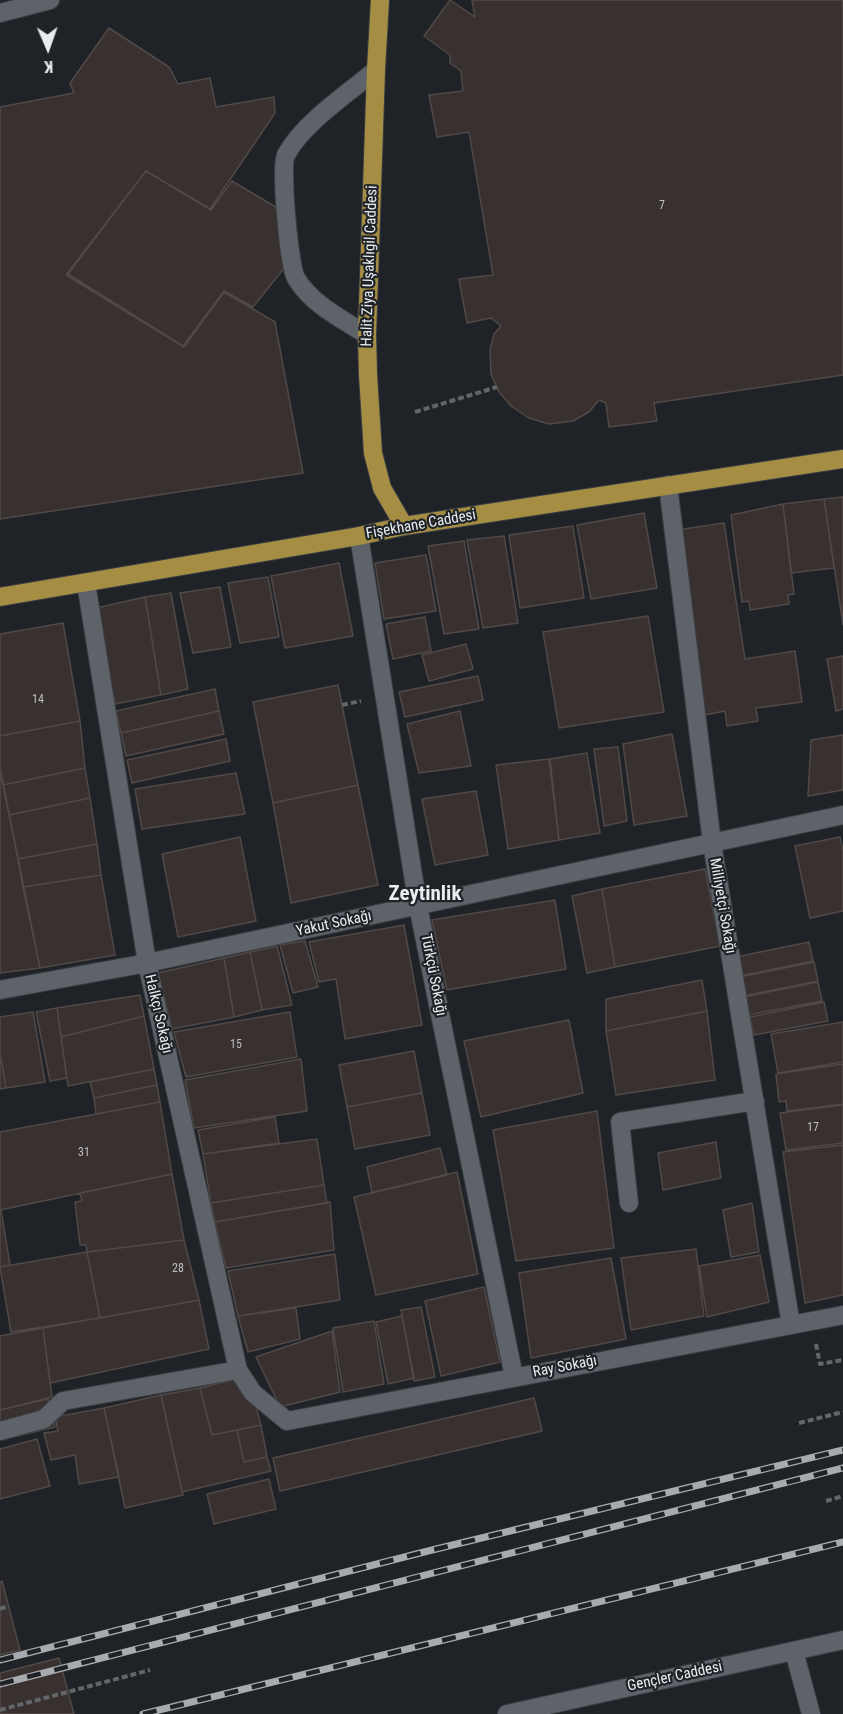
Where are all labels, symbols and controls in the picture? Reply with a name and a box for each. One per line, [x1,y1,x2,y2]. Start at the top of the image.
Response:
north arrow [18,18,78,78]
text: K [44,57,53,76]
street label: Halit Ziya Uşaklıgil Caddesi [358,185,382,347]
house number: 7 [659,199,665,213]
street label: Fişekhane Caddesi [365,506,477,544]
house number: 14 [32,693,44,707]
street label: Milliyetçi Sokağı [705,857,739,955]
district label: Zeytinlik [389,882,461,908]
street label: Yakut Sokağı [295,907,373,941]
street label: Türkçü Sokağı [416,932,450,1018]
street label: Halkçı Sokağı [140,973,176,1055]
house number: 15 [230,1038,242,1052]
house number: 17 [807,1121,819,1135]
house number: 31 [78,1146,90,1160]
house number: 28 [172,1262,184,1276]
street label: Ray Sokağı [531,1352,599,1382]
street label: Gençler Caddesi [626,1658,724,1696]

